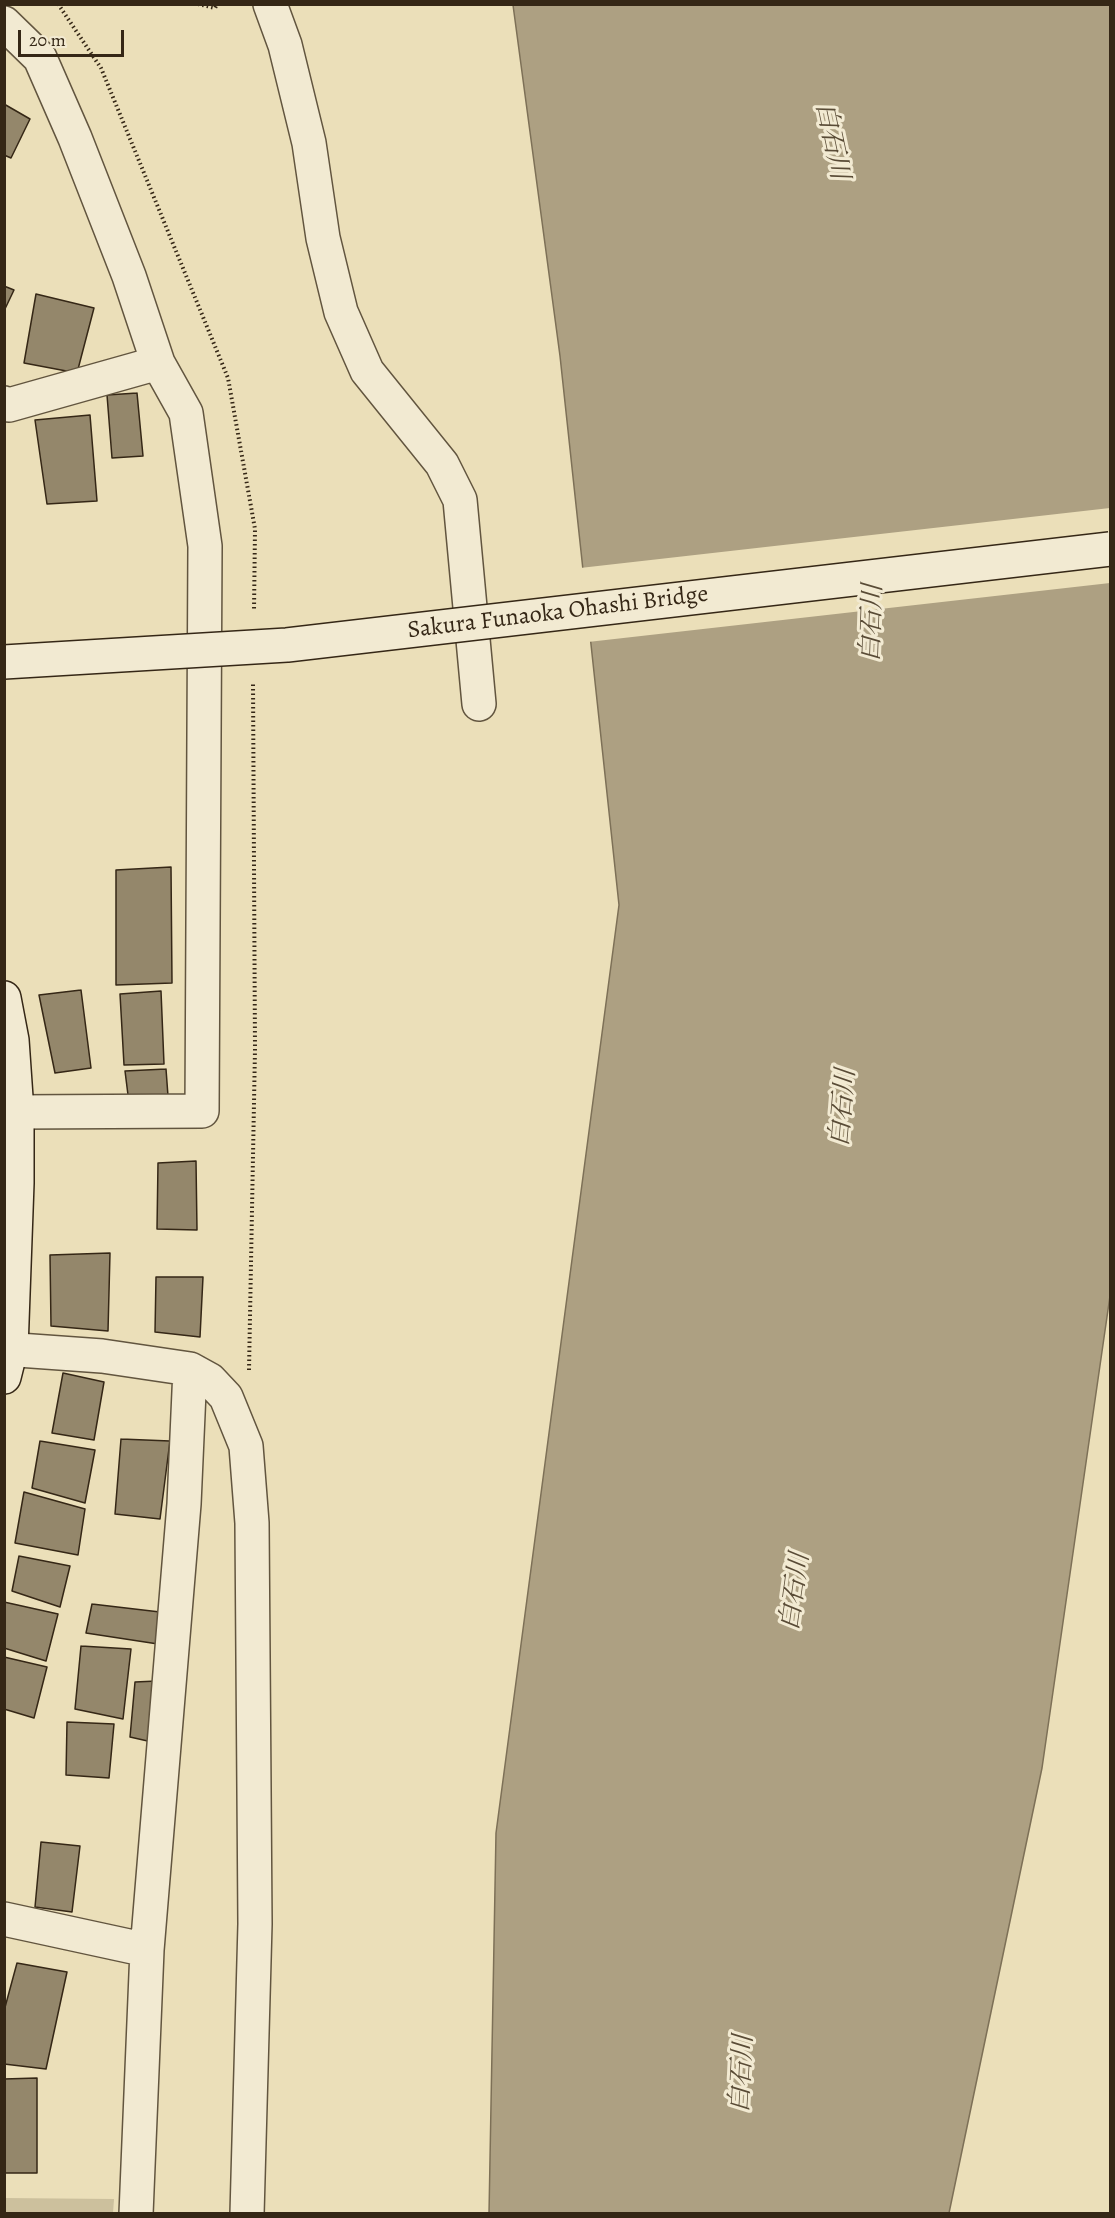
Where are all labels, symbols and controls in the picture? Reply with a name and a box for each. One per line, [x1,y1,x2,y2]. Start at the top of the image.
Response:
scale bar [21,18,128,56]
text: 20 m [29,28,66,52]
water label: 白石川 [808,100,854,182]
street label: Sakura Funaoka Ohashi Bridge [406,580,710,646]
water label: 白石川 [856,583,890,663]
water label: 白石川 [825,1068,863,1148]
water label: 白石川 [775,1551,817,1633]
water label: 白石川 [725,2034,761,2114]

